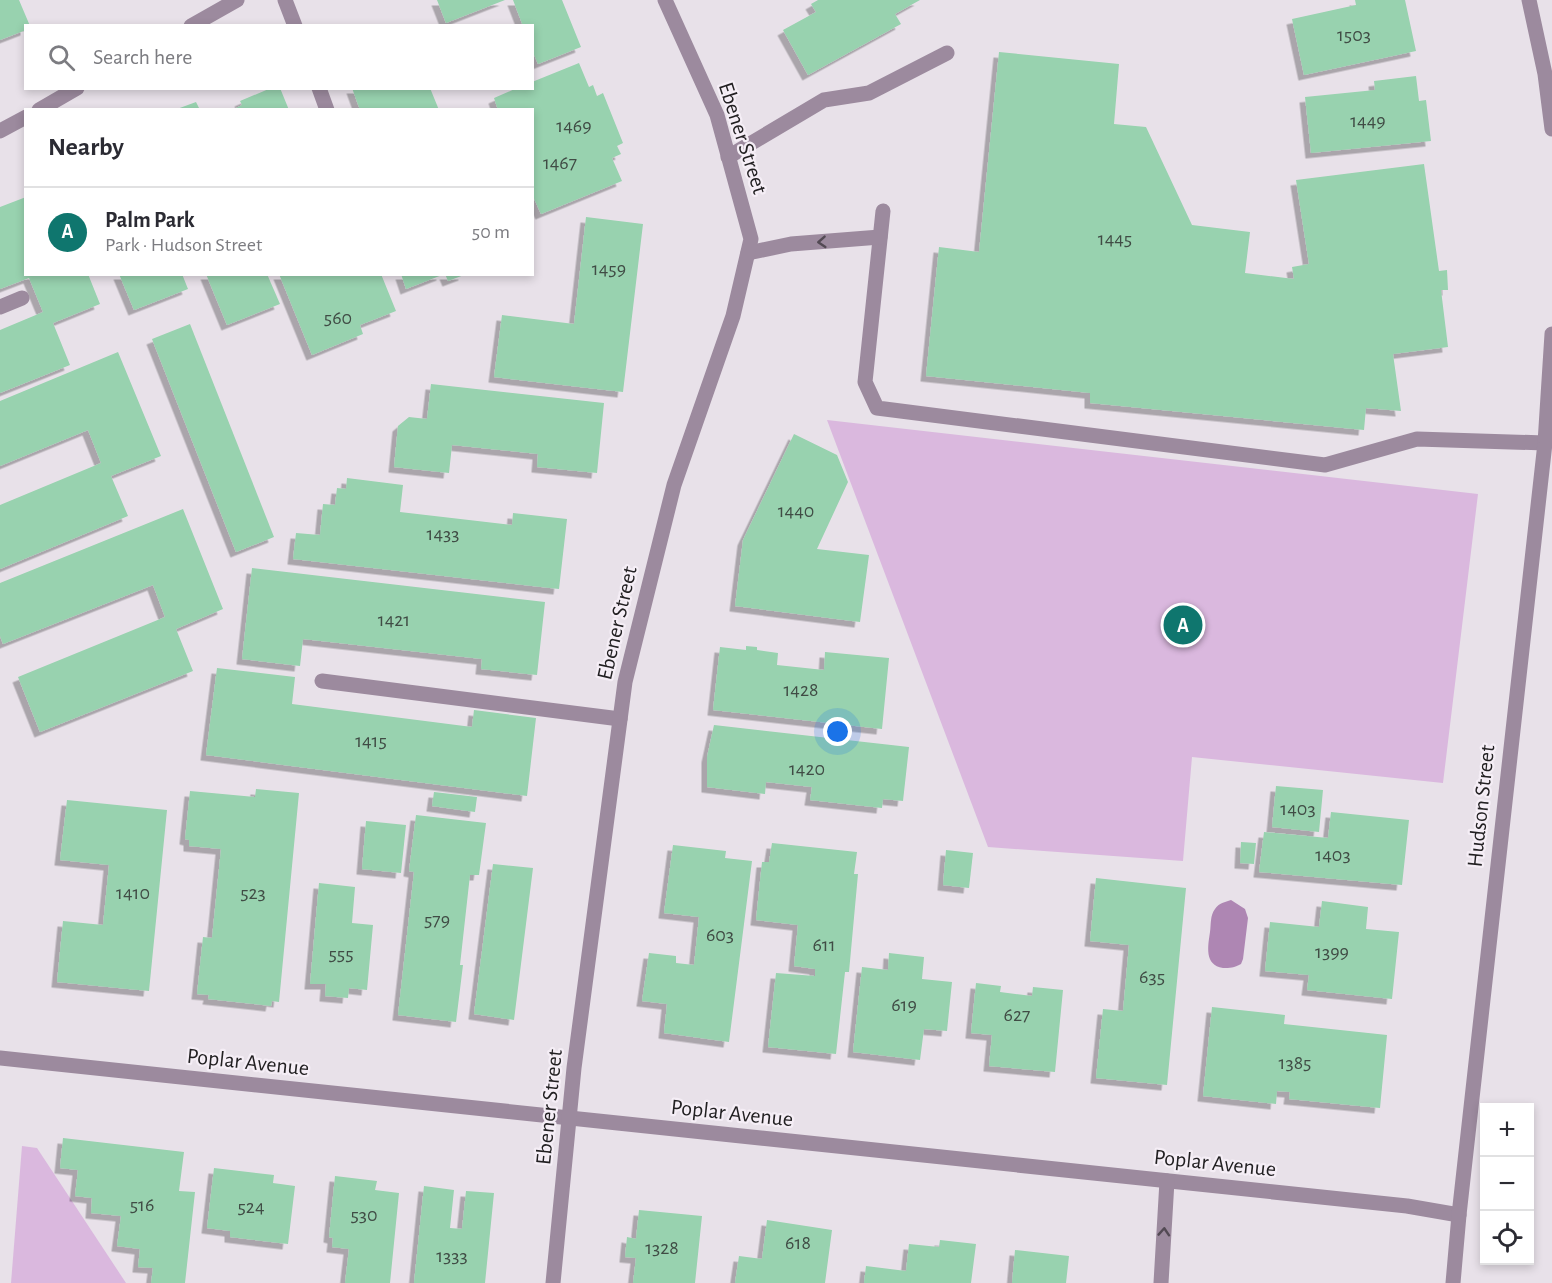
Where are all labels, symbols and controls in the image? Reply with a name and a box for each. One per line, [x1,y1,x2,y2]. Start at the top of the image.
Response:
search box [24,24,534,90]
house number: 1503 [1337,25,1371,45]
icon: search [45,41,78,74]
text: Search here [93,46,192,68]
street label: Ebener Street [715,79,771,197]
house number: 1449 [1350,111,1386,131]
house number: 1469 [556,116,592,136]
text: Nearby [48,134,124,160]
house number: 1467 [543,153,577,173]
text: Palm Park [105,209,195,231]
text: A [62,222,74,242]
text: 50 m [472,222,510,242]
house number: 1445 [1098,229,1132,249]
text: Park · Hudson Street [105,235,262,255]
one-way arrow [817,235,826,248]
house number: 1459 [592,259,626,279]
house number: 560 [324,308,352,328]
house number: 1440 [778,501,814,521]
house number: 1433 [427,524,459,544]
street label: Ebener Street [593,564,641,682]
pin: A [1164,602,1202,648]
house number: 1421 [378,610,410,630]
house number: 1428 [783,680,819,700]
your location [823,717,852,746]
house number: 1415 [355,731,387,751]
street label: Hudson Street [1464,744,1498,868]
house number: 1420 [789,759,825,779]
house number: 1403 [1280,799,1316,819]
house number: 1403 [1315,845,1351,865]
house number: 1410 [116,883,150,903]
house number: 523 [240,883,266,903]
house number: 579 [424,910,450,930]
house number: 603 [706,925,734,945]
house number: 611 [812,935,836,955]
house number: 1399 [1315,942,1349,962]
house number: 555 [328,944,354,964]
house number: 635 [1139,967,1165,987]
house number: 619 [891,995,917,1015]
house number: 627 [1004,1005,1030,1025]
street label: Poplar Avenue [186,1045,310,1079]
street label: Ebener Street [532,1048,566,1166]
house number: 1385 [1279,1053,1311,1073]
street label: Poplar Avenue [670,1096,794,1130]
map controls [1480,1103,1534,1265]
button: + [1480,1103,1534,1157]
street label: Poplar Avenue [1153,1146,1277,1180]
button: − [1480,1157,1534,1211]
house number: 516 [130,1195,154,1215]
house number: 524 [237,1197,265,1217]
house number: 530 [350,1205,378,1225]
button: locate [1480,1211,1534,1265]
one-way arrow [1157,1228,1170,1237]
house number: 618 [785,1233,811,1253]
house number: 1328 [645,1238,679,1258]
house number: 1333 [436,1246,468,1266]

